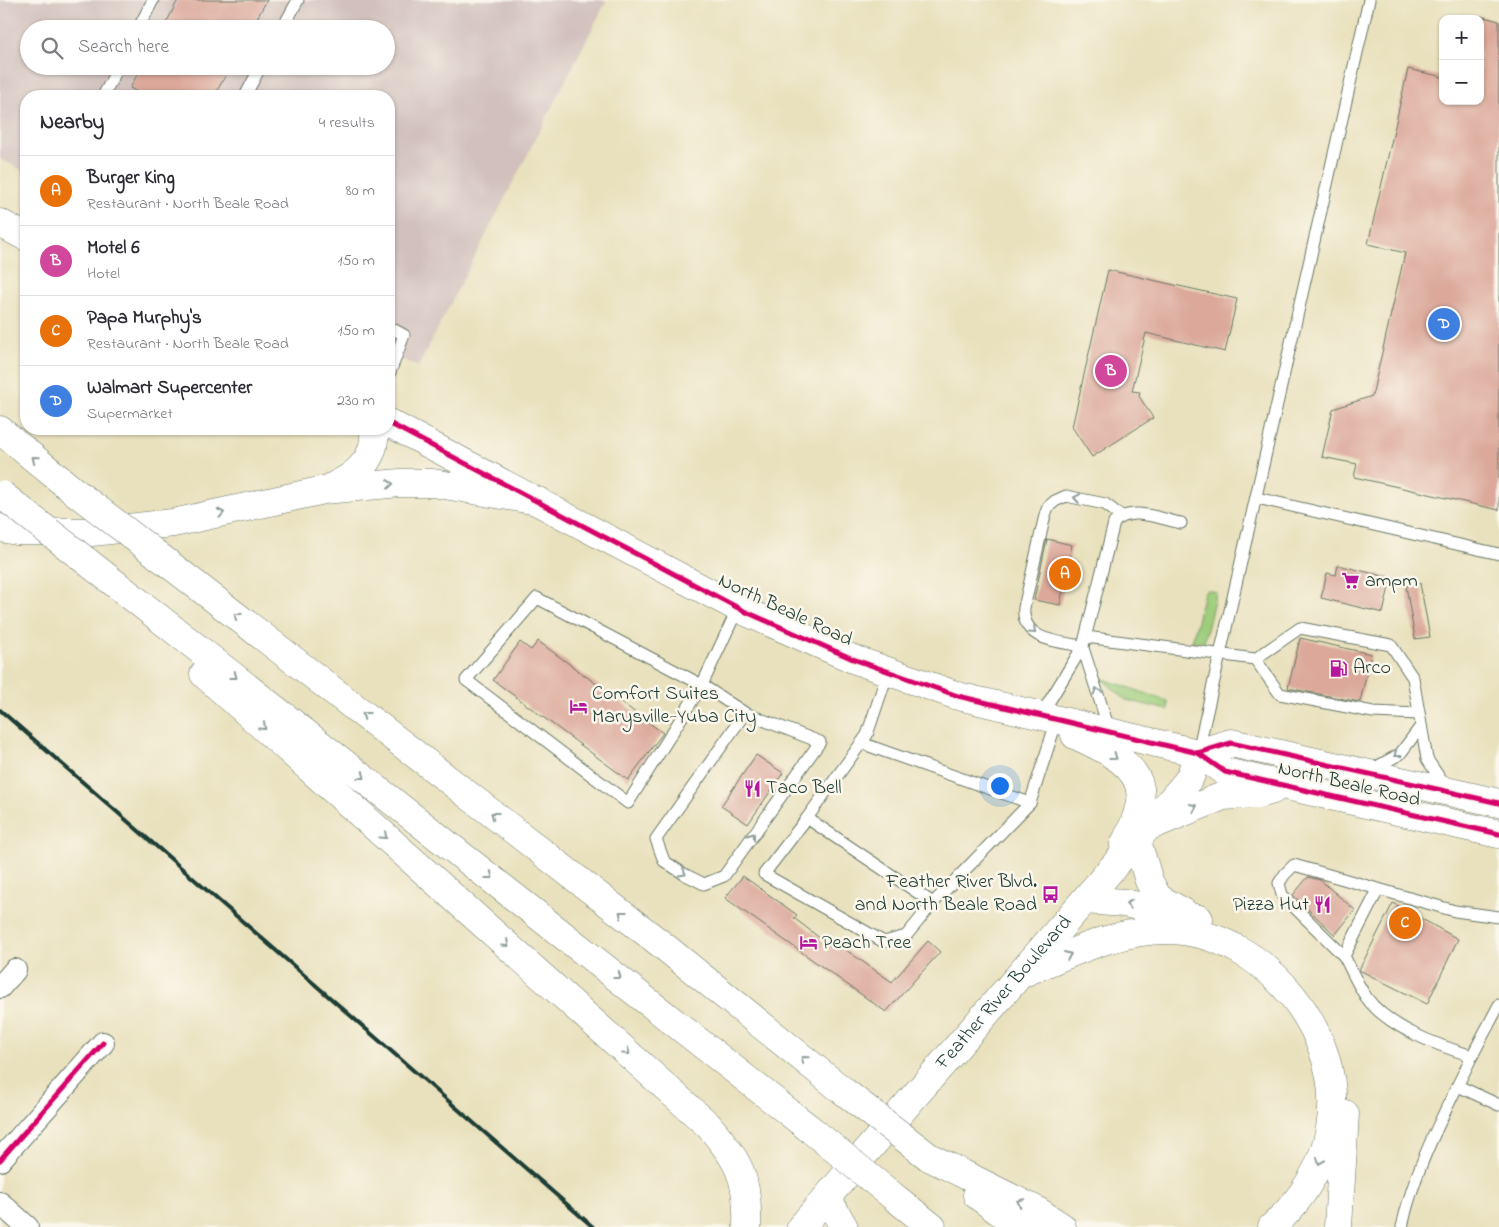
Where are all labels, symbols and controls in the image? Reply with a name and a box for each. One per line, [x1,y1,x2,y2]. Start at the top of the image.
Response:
map controls [1439,15,1484,105]
button: + [1439,15,1484,60]
search box [20,20,395,75]
icon: search [38,34,66,62]
text: Search here [78,34,169,61]
button: − [1439,60,1484,105]
text: Nearby [40,108,104,138]
text: 4 results [319,111,375,135]
text: Burger King [87,165,175,192]
text: A [51,179,61,203]
text: 80 m [346,179,375,203]
text: Restaurant · North Beale Road [87,192,289,216]
text: Motel 6 [87,235,140,262]
text: B [51,249,61,273]
text: 150 m [337,249,375,273]
text: Hotel [87,262,120,286]
text: Papa Murphy's [87,305,202,332]
pin: D [1428,305,1460,343]
text: C [52,319,60,343]
text: 150 m [337,319,375,343]
text: Restaurant · North Beale Road [87,332,289,356]
pin: B [1095,352,1127,390]
text: Walmart Supercenter [87,375,252,402]
text: D [50,389,62,413]
text: 230 m [337,389,375,413]
text: Supermarket [87,402,173,426]
one-way arrow [32,457,41,465]
one-way arrow [386,479,394,490]
one-way arrow [1072,494,1081,504]
one-way arrow [216,508,225,519]
pin: A [1049,555,1081,593]
street label: North Beale Road [713,567,857,655]
place label: ampm [1365,567,1418,596]
supermarket icon: ampm [1341,571,1361,591]
one-way arrow [233,613,243,622]
one-way arrow [1027,625,1036,634]
place label: Arco [1353,654,1391,683]
fuel station icon: Arco [1329,658,1349,678]
one-way arrow [228,670,237,679]
place label: Comfort Suites Marysville-Yuba City [592,680,756,732]
one-way arrow [1092,687,1102,696]
hotel icon: Comfort Suites Marysville-Yuba City [568,696,588,716]
one-way arrow [362,713,371,721]
one-way arrow [258,721,267,730]
one-way arrow [1394,749,1403,757]
one-way arrow [1108,751,1118,760]
street label: North Beale Road [1275,755,1423,815]
one-way arrow [356,770,365,778]
your location [987,773,1013,799]
place label: Taco Bell [766,774,842,803]
restaurant icon: Taco Bell [742,778,762,798]
one-way arrow [1189,802,1198,813]
one-way arrow [491,812,500,820]
one-way arrow [379,830,388,839]
one-way arrow [746,832,755,842]
one-way arrow [677,866,686,876]
place label: Feather River Blvd. and North Beale Road [855,868,1037,920]
one-way arrow [484,870,493,878]
bus stop icon: Feather River Blvd. and North Beale Road [1041,884,1061,904]
place label: Pizza Hut [1233,891,1309,920]
restaurant icon: Pizza Hut [1313,895,1333,915]
one-way arrow [1124,899,1133,910]
pin: C [1389,904,1421,942]
street label: Feather River Boulevard [928,909,1079,1077]
one-way arrow [619,911,628,920]
place label: Peach Tree [822,929,911,958]
hotel icon: Peach Tree [798,933,818,953]
one-way arrow [500,938,509,947]
one-way arrow [1063,950,1072,961]
one-way arrow [612,971,621,980]
one-way arrow [621,1046,630,1055]
one-way arrow [801,1057,810,1065]
one-way arrow [1316,1156,1326,1165]
one-way arrow [1016,1198,1025,1208]

